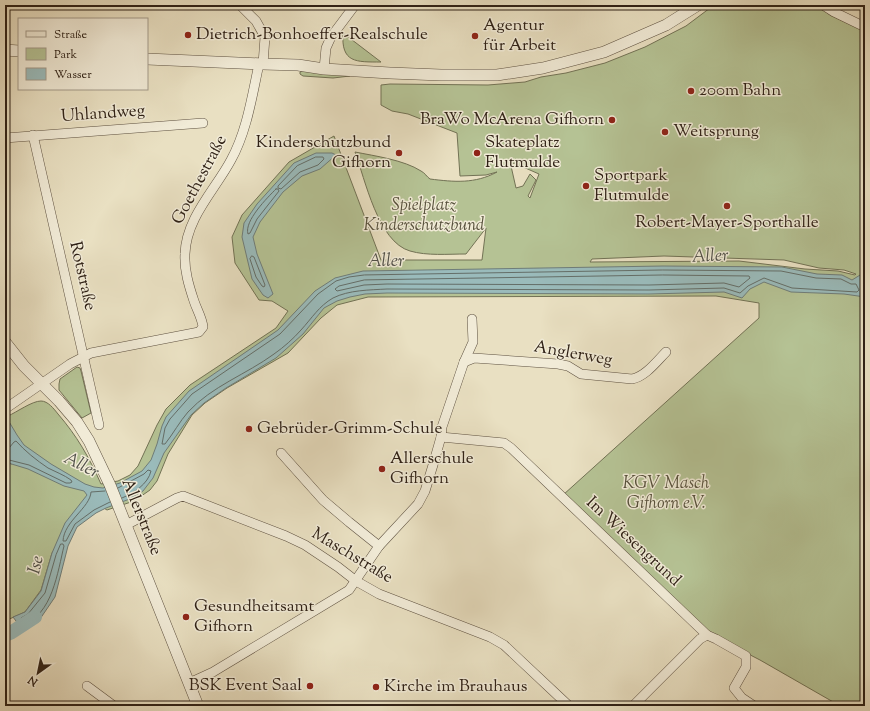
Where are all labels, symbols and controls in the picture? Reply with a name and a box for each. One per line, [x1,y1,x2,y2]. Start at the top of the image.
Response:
place label: Agentur für Arbeit [483,14,556,58]
legend [18,18,148,90]
place label: Dietrich-Bonhoeffer-Realschule [196,23,428,47]
text: Straße [54,26,88,44]
marker: Dietrich-Bonhoeffer-Realschule [183,30,193,40]
marker: Agentur für Arbeit [470,31,480,41]
text: Park [54,46,77,64]
text: Wasser [54,66,92,84]
place label: 200m Bahn [699,79,781,103]
marker: 200m Bahn [686,86,696,96]
street label: Uhlandweg [60,99,146,129]
place label: BraWo McArena Gifhorn [420,108,604,132]
marker: BraWo McArena Gifhorn [607,115,617,125]
place label: Weitsprung [673,120,759,144]
marker: Weitsprung [660,127,670,137]
street label: Goethestraße [166,131,234,229]
place label: Kinderschutzbund Gifhorn [256,131,391,175]
place label: Skateplatz Flutmulde [485,131,560,175]
marker: Kinderschutzbund Gifhorn [394,148,404,158]
marker: Skateplatz Flutmulde [472,148,482,158]
place label: Sportpark Flutmulde [594,164,669,208]
marker: Sportpark Flutmulde [581,181,591,191]
park label: Spielplatz Kinderschutzbund [363,194,485,238]
marker: Robert-Mayer-Sporthalle [722,201,732,211]
place label: Robert-Mayer-Sporthalle [635,211,819,235]
street label: Rotstraße [62,239,102,313]
water label: Aller [691,243,729,271]
water label: Aller [368,249,405,275]
street label: Anglerweg [532,335,614,373]
place label: Gebrüder-Grimm-Schule [257,417,442,441]
marker: Gebrüder-Grimm-Schule [244,424,254,434]
water label: Aller [59,446,104,486]
place label: Allerschule Gifhorn [390,447,474,491]
marker: Allerschule Gifhorn [377,464,387,474]
park label: KGV Masch Gifhorn e.V. [623,472,710,516]
street label: Allerstraße [115,475,167,559]
street label: Im Wiesengrund [580,492,686,593]
street label: Maschstraße [307,522,397,590]
water label: Ise [22,553,52,577]
place label: Gesundheitsamt Gifhorn [194,595,314,639]
marker: Gesundheitsamt Gifhorn [181,612,191,622]
north arrow [18,653,58,693]
text: N [25,671,42,690]
place label: BSK Event Saal [189,674,302,698]
place label: Kirche im Brauhaus [384,675,528,699]
marker: BSK Event Saal [305,681,315,691]
marker: Kirche im Brauhaus [371,682,381,692]

